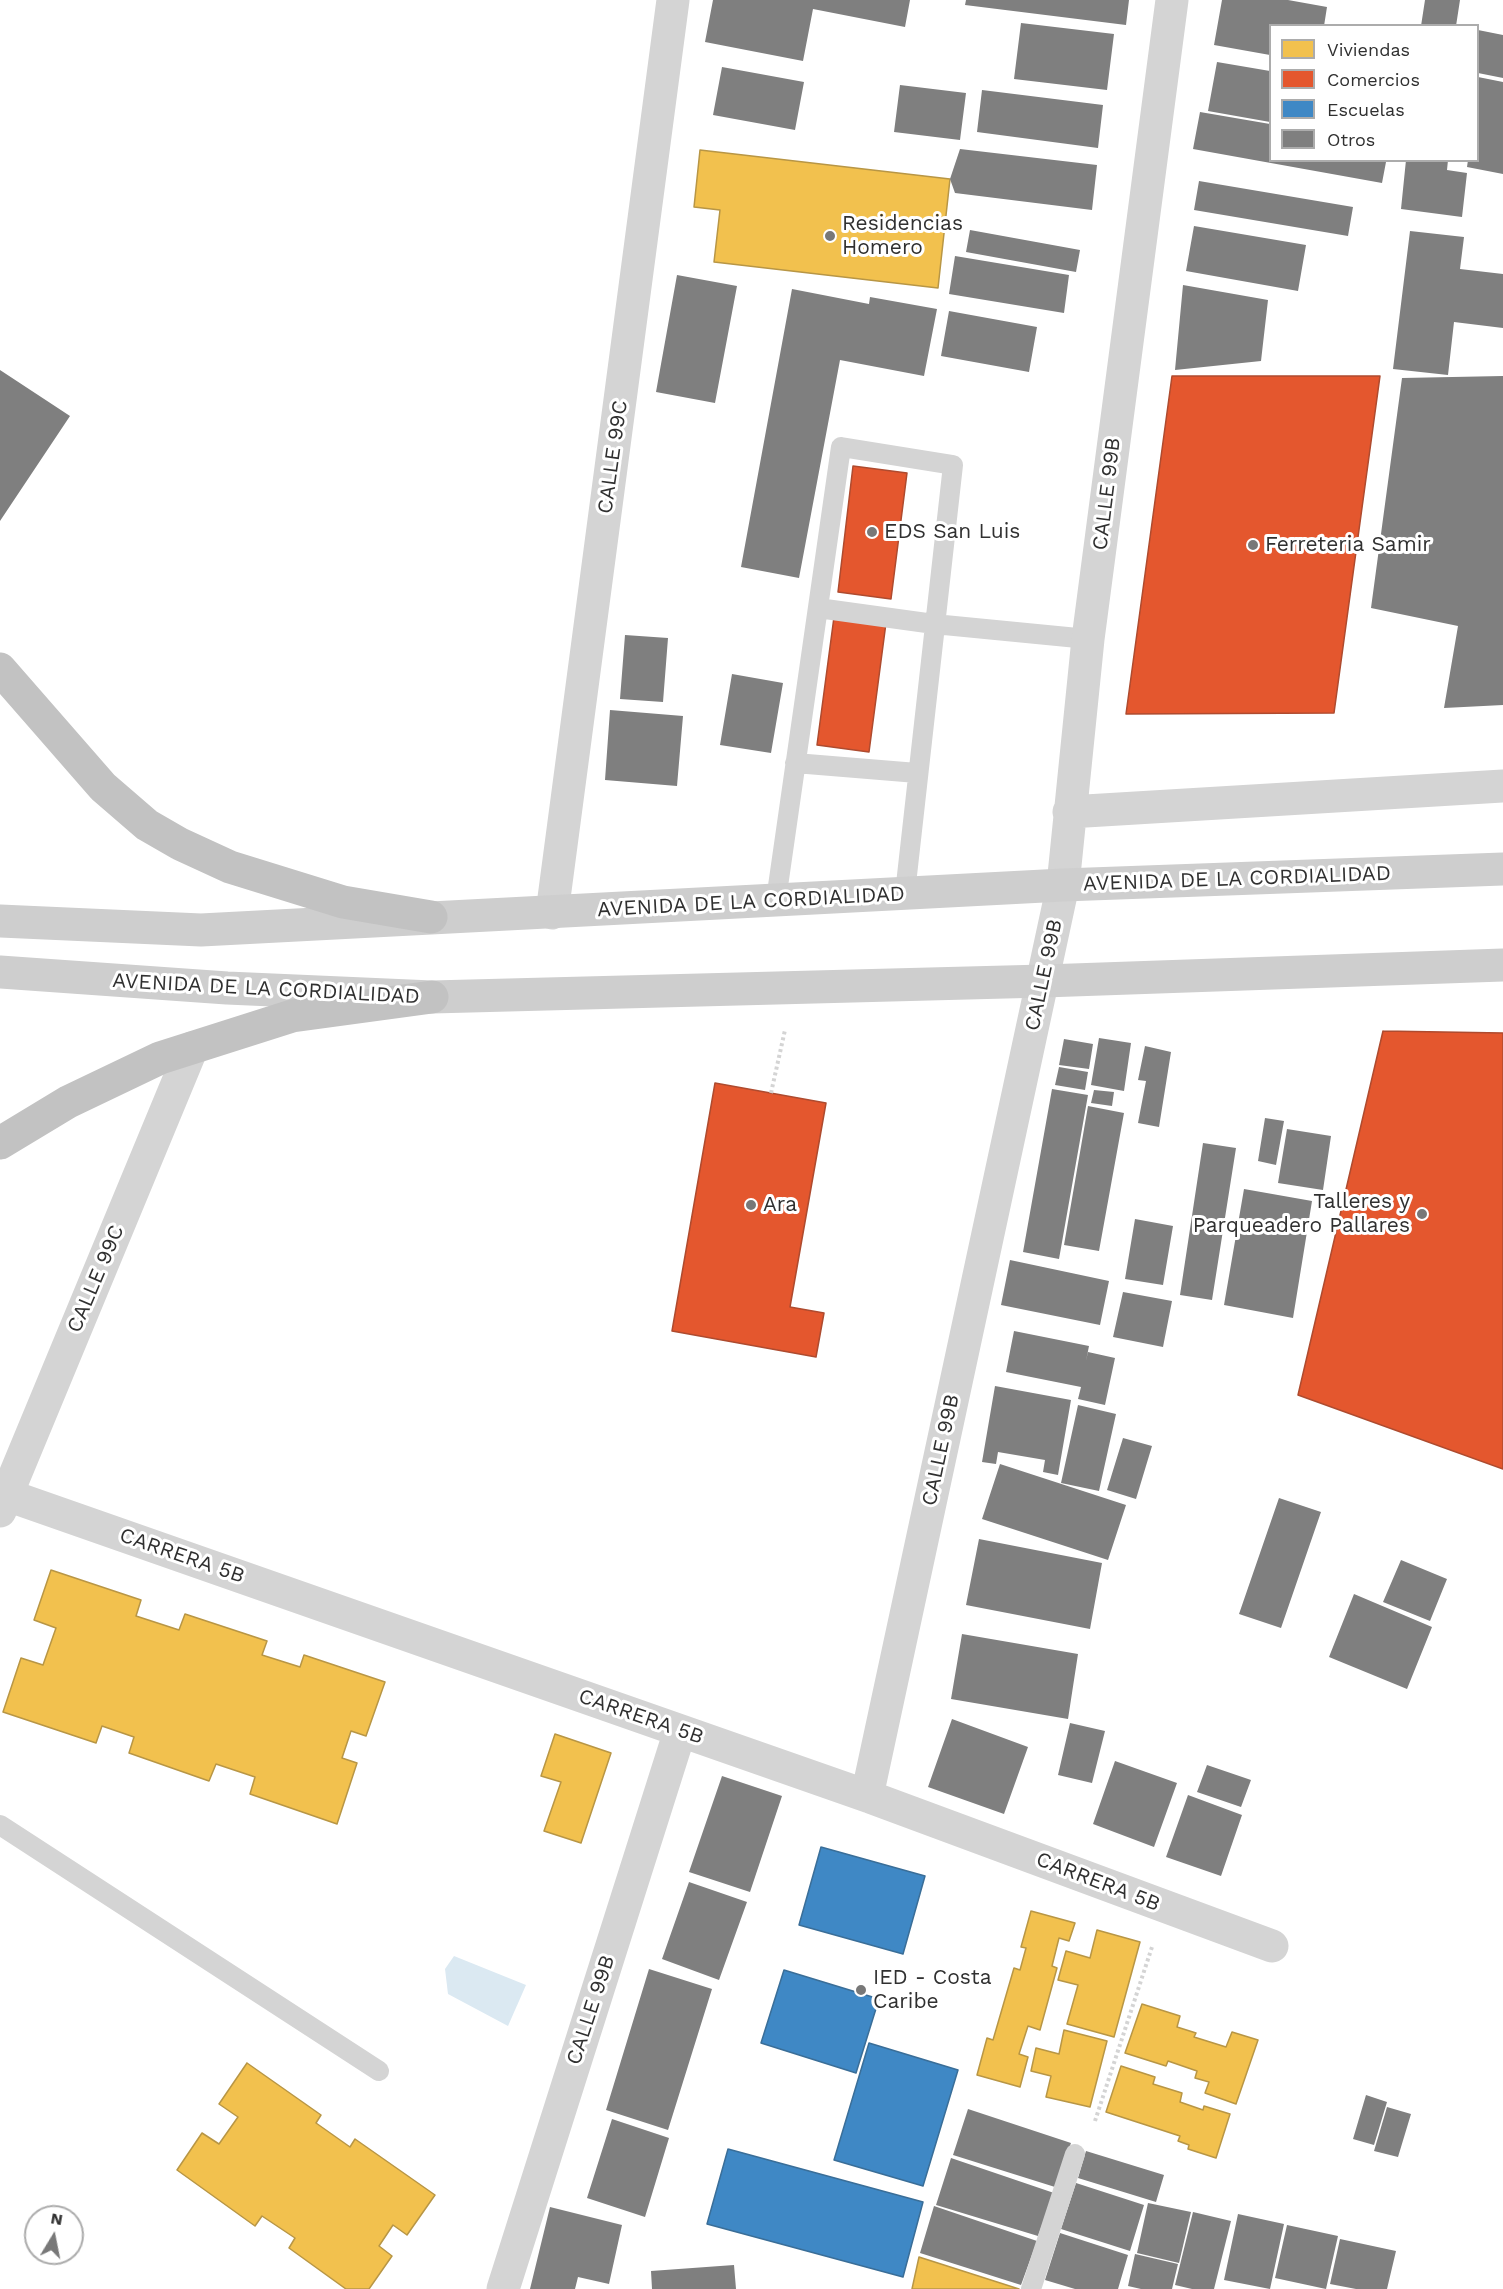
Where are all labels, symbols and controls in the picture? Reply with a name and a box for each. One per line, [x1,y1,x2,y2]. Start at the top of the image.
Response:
legend [1269,24,1479,162]
text: Viviendas [1327,39,1410,60]
text: Comercios [1327,69,1420,90]
text: Escuelas [1327,99,1405,120]
text: Otros [1327,129,1375,150]
place label: Residencias Homero [842,211,963,261]
marker: Residencias Homero [823,229,837,243]
street label: CALLE 99C [593,399,633,515]
street label: CALLE 99B [1088,436,1126,552]
place label: EDS San Luis [884,519,1020,545]
marker: EDS San Luis [865,525,879,539]
place label: Ferreteria Samir [1265,532,1431,558]
marker: Ferreteria Samir [1246,538,1260,552]
street label: AVENIDA DE LA CORDIALIDAD [1083,861,1391,897]
street label: AVENIDA DE LA CORDIALIDAD [597,881,905,923]
street label: CALLE 99B [1020,917,1068,1033]
street label: AVENIDA DE LA CORDIALIDAD [112,968,420,1010]
place label: Talleres y Parqueadero Pallares [1193,1189,1410,1239]
place label: Ara [763,1192,797,1218]
marker: Ara [744,1198,758,1212]
marker: Talleres y Parqueadero Pallares [1415,1207,1429,1221]
street label: CALLE 99C [62,1221,130,1337]
street label: CALLE 99B [917,1392,965,1508]
street label: CARRERA 5B [116,1523,248,1589]
street label: CARRERA 5B [575,1684,707,1750]
street label: CARRERA 5B [1033,1847,1163,1917]
street label: CALLE 99B [561,1952,621,2068]
place label: IED - Costa Caribe [873,1965,992,2015]
marker: IED - Costa Caribe [854,1983,868,1997]
north arrow [24,2205,84,2265]
text: N [49,2208,64,2229]

